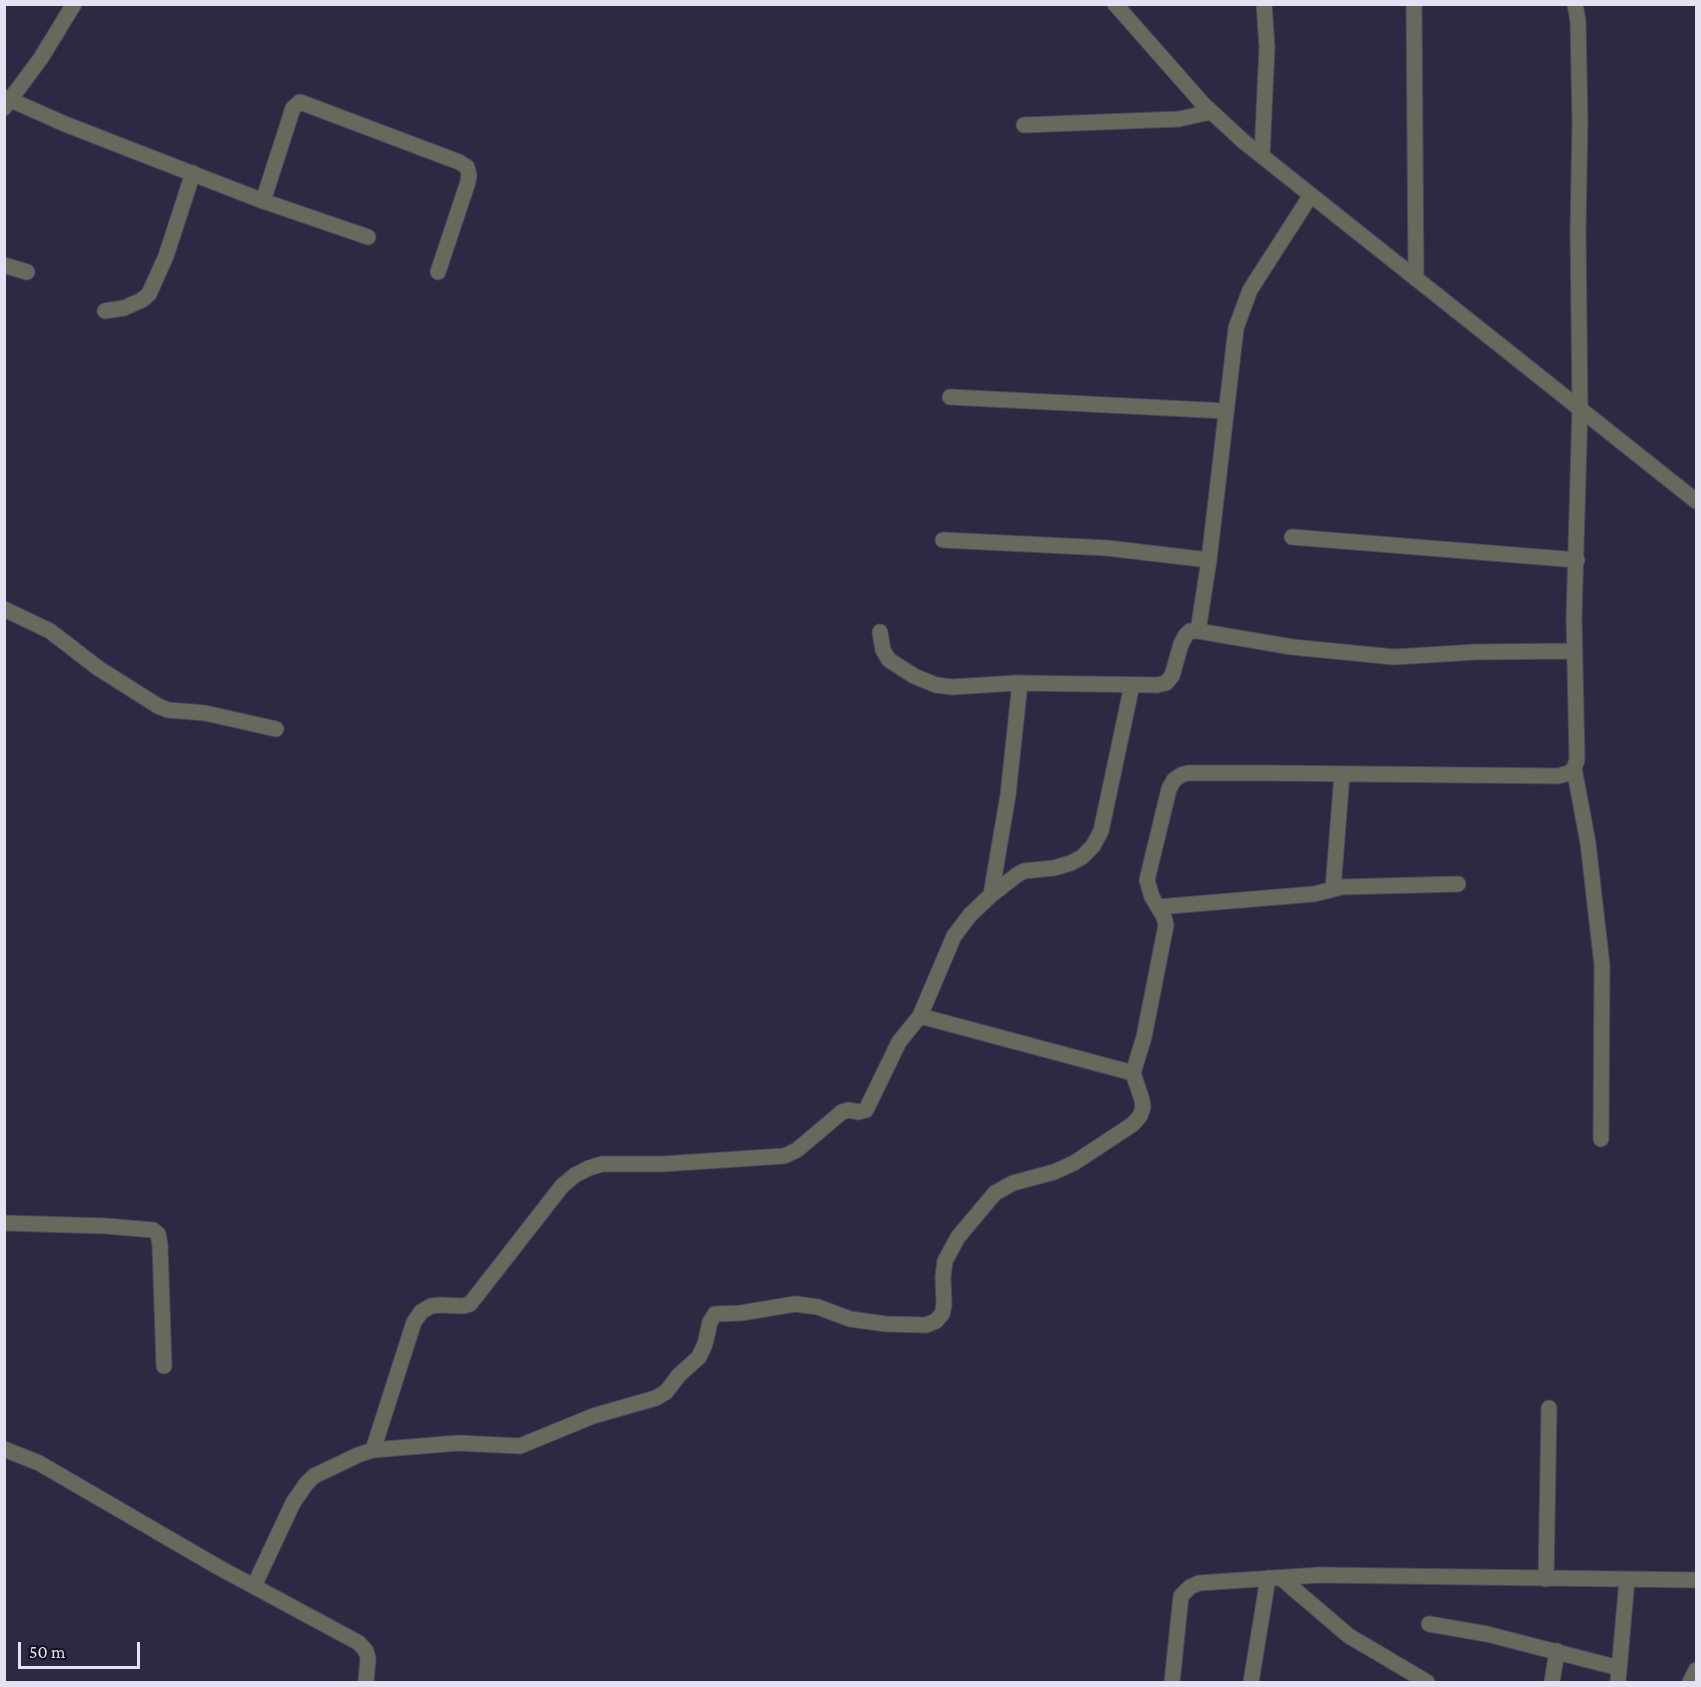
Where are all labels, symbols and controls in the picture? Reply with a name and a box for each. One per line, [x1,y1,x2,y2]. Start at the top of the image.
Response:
scale bar [21,1630,142,1668]
text: 50 m [29,1642,66,1662]

